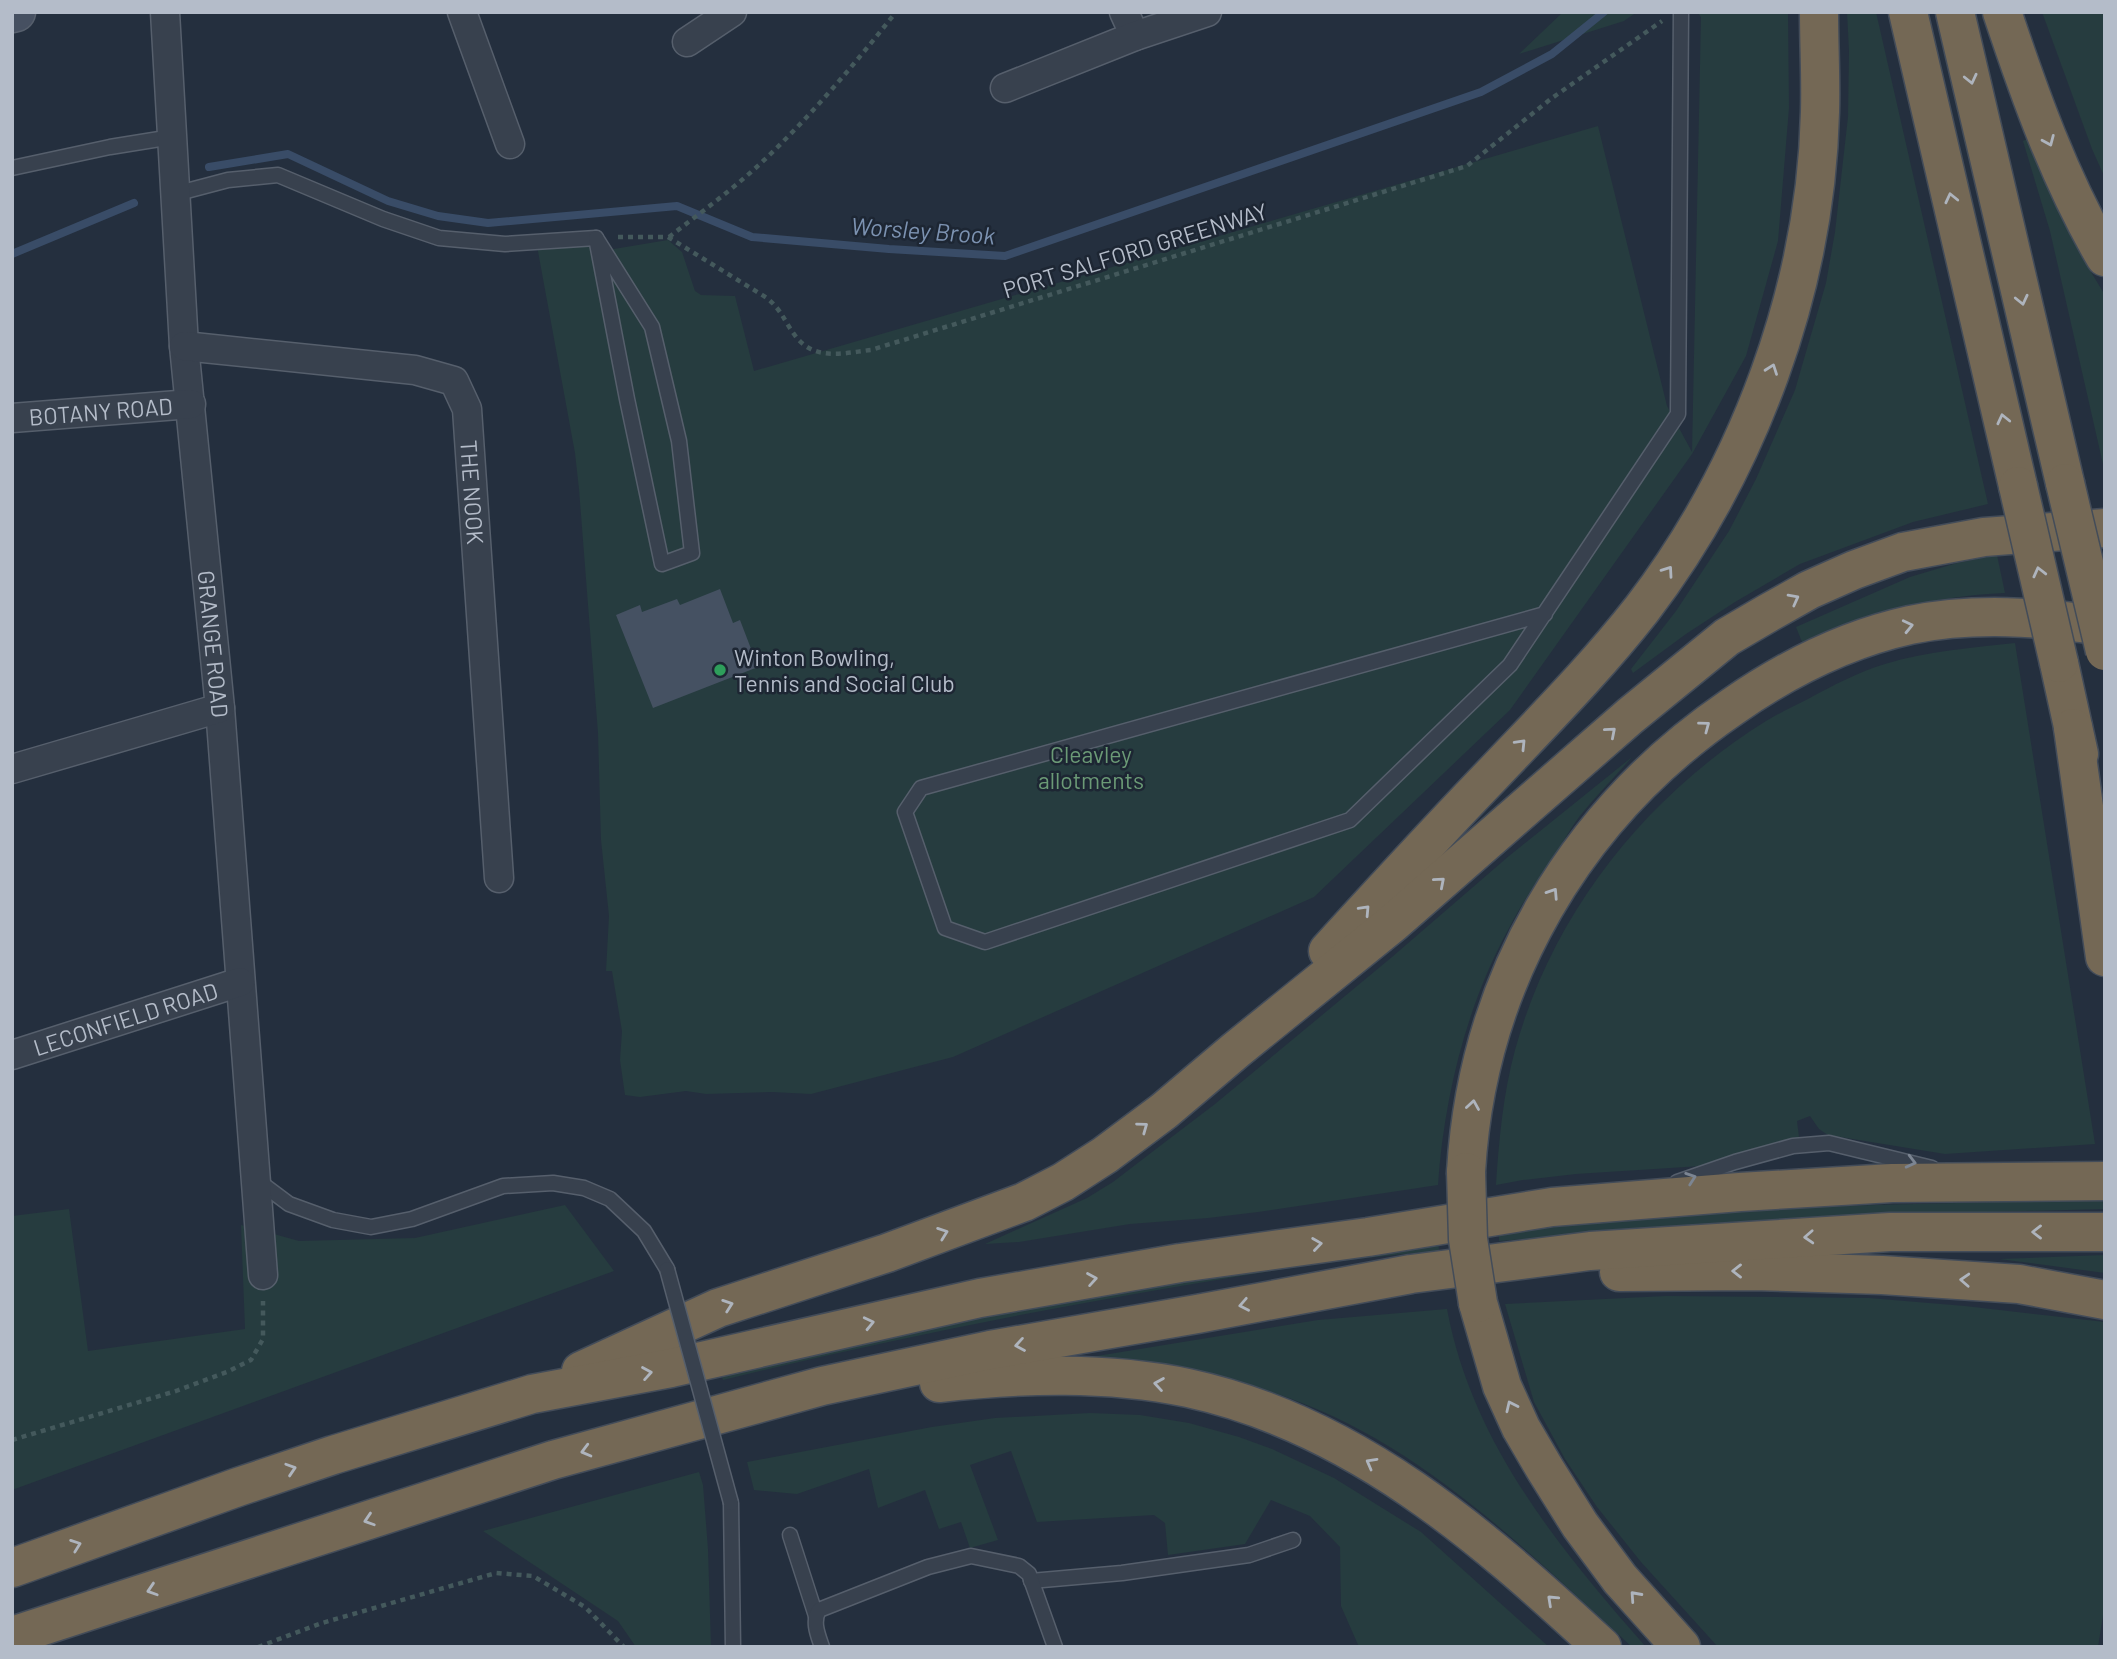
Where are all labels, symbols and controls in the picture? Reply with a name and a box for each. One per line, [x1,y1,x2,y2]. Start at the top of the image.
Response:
one-way arrow [1963,73,1977,85]
one-way arrow [2040,135,2054,147]
one-way arrow [1945,192,1960,204]
street label: PORT SALFORD GREENWAY [999,196,1271,304]
water label: Worsley Brook [850,210,996,250]
one-way arrow [2014,294,2029,306]
one-way arrow [1764,364,1778,376]
street label: BOTANY ROAD [28,391,174,431]
one-way arrow [1997,414,2011,426]
street label: THE NOOK [455,439,490,545]
one-way arrow [1660,566,1672,579]
one-way arrow [2033,566,2047,578]
street label: GRANGE ROAD [192,569,235,719]
one-way arrow [1787,593,1799,607]
one-way arrow [1902,620,1914,635]
place label: Winton Bowling, Tennis and Social Club [734,643,955,697]
marker: Winton Bowling, Tennis and Social Club [712,662,728,678]
one-way arrow [1697,722,1710,734]
one-way arrow [1603,728,1616,740]
one-way arrow [1513,739,1526,752]
park label: Cleavley allotments [1038,740,1144,794]
one-way arrow [1431,878,1444,890]
one-way arrow [1545,888,1558,901]
one-way arrow [1357,905,1370,918]
street label: LECONFIELD ROAD [30,976,221,1061]
one-way arrow [1465,1099,1480,1111]
one-way arrow [1136,1123,1148,1135]
one-way arrow [1905,1154,1917,1168]
one-way arrow [1684,1172,1697,1186]
one-way arrow [2031,1224,2041,1240]
one-way arrow [937,1227,949,1241]
one-way arrow [1803,1229,1814,1244]
one-way arrow [1311,1237,1323,1252]
one-way arrow [1732,1263,1742,1279]
one-way arrow [1086,1272,1098,1287]
one-way arrow [1959,1273,1970,1288]
one-way arrow [1238,1297,1250,1312]
one-way arrow [721,1299,733,1313]
one-way arrow [863,1317,875,1332]
one-way arrow [1014,1337,1025,1352]
one-way arrow [641,1366,653,1381]
one-way arrow [1153,1377,1165,1392]
one-way arrow [1505,1401,1519,1414]
one-way arrow [580,1443,592,1457]
one-way arrow [1366,1458,1378,1471]
one-way arrow [284,1463,296,1477]
one-way arrow [363,1512,375,1526]
one-way arrow [70,1539,82,1553]
one-way arrow [147,1582,159,1596]
one-way arrow [1631,1591,1644,1604]
one-way arrow [1547,1596,1560,1609]

